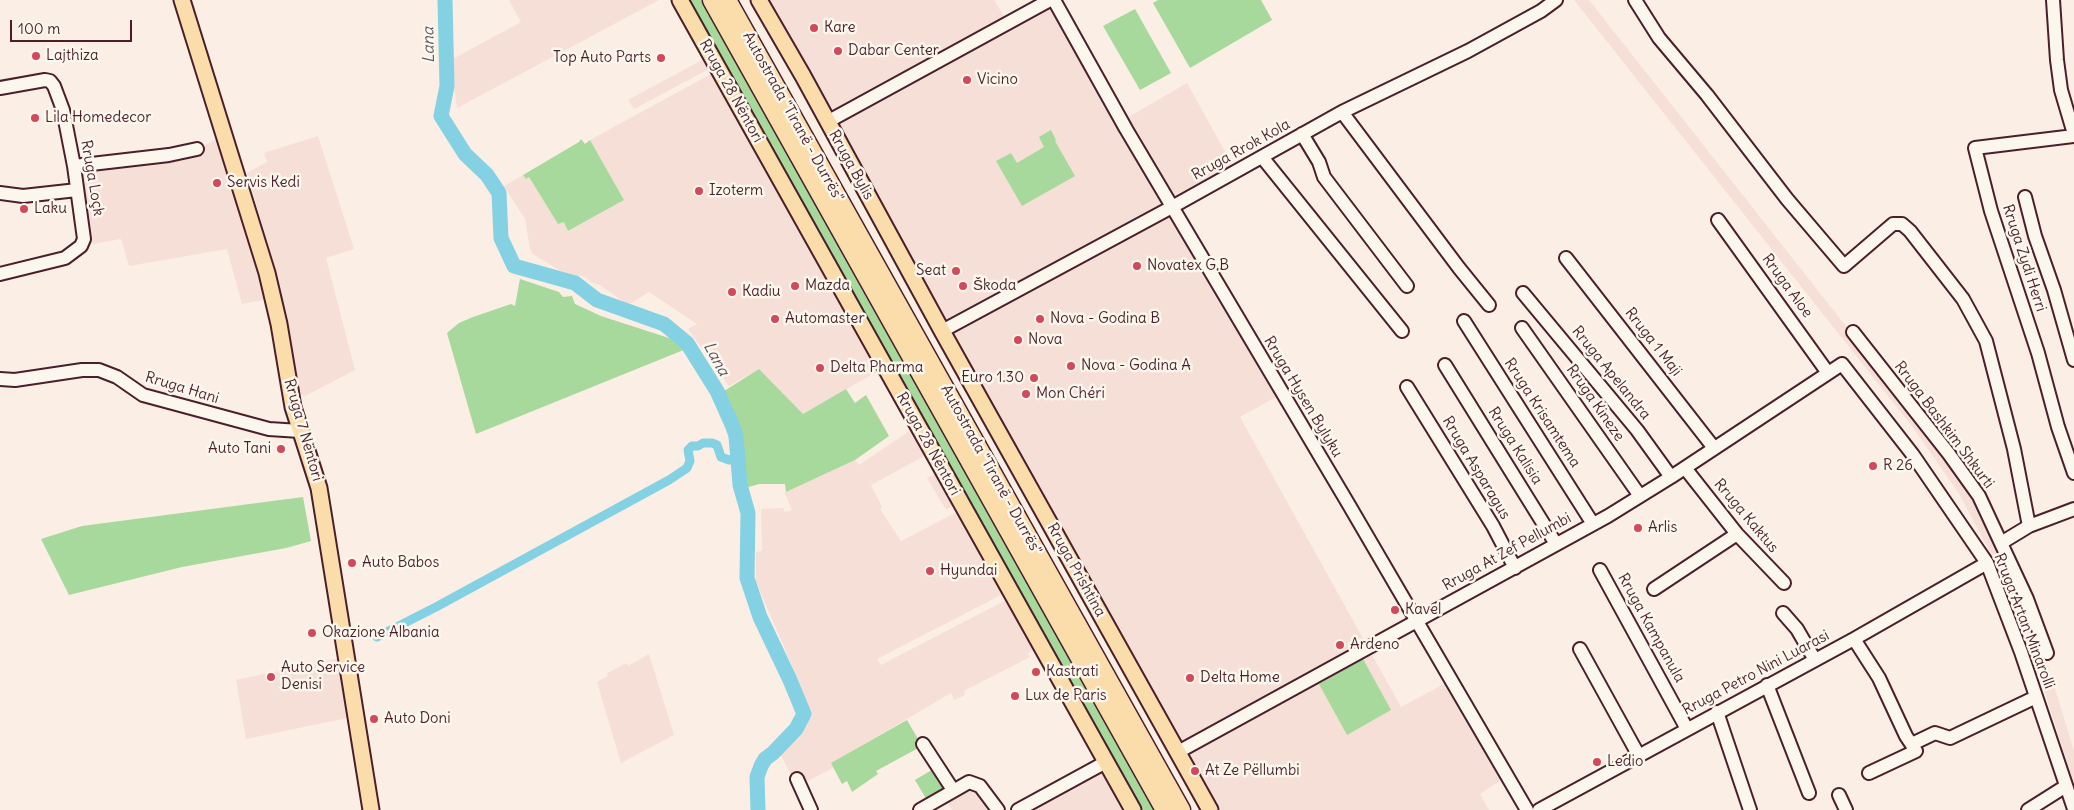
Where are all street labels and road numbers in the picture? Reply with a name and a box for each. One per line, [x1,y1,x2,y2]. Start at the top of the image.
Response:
street label: Autostrada "Tiranë - Durrës" [739,29,847,205]
street label: Rruga 28 Nëntori [695,36,767,146]
street label: Rruga Rrok Kola [1189,116,1293,184]
street label: Rruga Bylis [825,127,877,203]
street label: Rruga Loçk [76,139,108,217]
street label: Rruga Zydi Herri [1998,202,2050,314]
street label: Rruga Aloe [1758,251,1816,321]
street label: Rruga 1 Maji [1621,304,1685,380]
street label: Rruga Apelandra [1568,323,1654,423]
street label: Rruga Hysen Bylyku [1260,333,1346,461]
street label: Rruga Krisamtema [1500,355,1584,471]
street label: Rruga Bashkim Shkurti [1890,358,1998,492]
street label: Rruga Kineze [1562,361,1628,445]
street label: Rruga Hani [143,368,221,408]
street label: Rruga 7 Nëntori [280,377,326,483]
street label: Autostrada "Tiranë - Durrës" [937,382,1045,558]
street label: Rruga 28 Nëntori [892,389,964,499]
street label: Rruga Kalisia [1484,404,1546,488]
street label: Rruga Asparagus [1438,413,1514,523]
street label: Rruga Kaktus [1710,475,1782,557]
street label: Rruga At Zef Pellumbi [1440,509,1574,595]
street label: Rruga Prishtina [1043,520,1109,620]
street label: Rruga Artan Minarolli [1990,551,2058,691]
street label: Rruga Kampanula [1614,570,1688,686]
street label: Rruga Petro Nini Luarasi [1680,627,1832,719]

